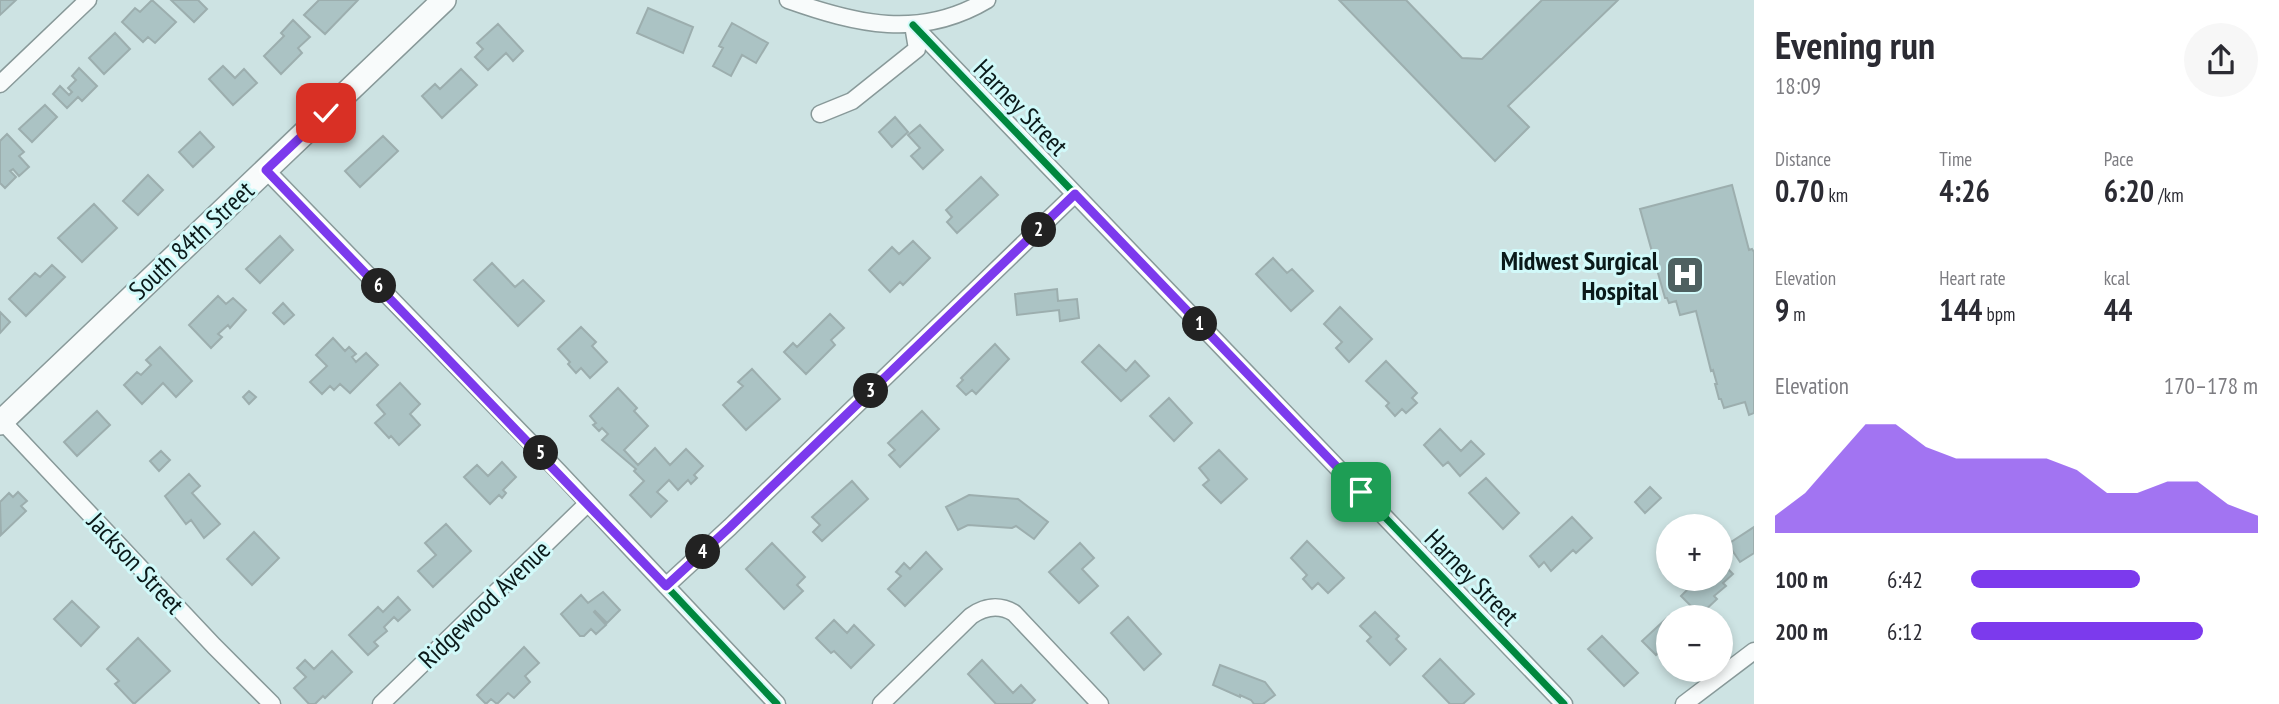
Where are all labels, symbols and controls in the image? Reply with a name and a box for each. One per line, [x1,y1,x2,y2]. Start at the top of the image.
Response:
text: Evening run [1775,20,1935,69]
button: share [2184,23,2258,97]
street label: Harney Street [967,52,1075,162]
text: 18:09 [1775,71,1821,100]
pin [296,83,356,143]
icon: check [307,94,345,132]
text: Distance [1775,147,1831,171]
text: Time [1939,147,1972,171]
text: Pace [2104,147,2134,171]
text: 0.70 [1775,171,1824,210]
text: 4:26 [1939,171,1990,210]
text: 6:20 [2104,171,2154,210]
street label: South 84th Street [122,174,260,306]
text: km [1824,183,1848,207]
text: /km [2154,183,2184,207]
pin: 2 [1021,212,1056,247]
text: 2 [1034,217,1043,241]
place label: Midwest Surgical Hospital [1501,244,1659,307]
hospital icon: Midwest Surgical Hospital [1664,254,1706,296]
text: Elevation [1775,266,1836,290]
text: Heart rate [1939,266,2006,290]
text: kcal [2104,266,2130,290]
pin: 6 [362,268,396,304]
text: 6 [374,273,383,297]
text: 9 [1775,290,1789,329]
text: 144 [1939,290,1982,329]
text: 44 [2104,290,2132,329]
text: m [1789,302,1806,326]
text: bpm [1982,302,2015,326]
pin: 1 [1182,306,1218,342]
text: 1 [1195,311,1204,335]
text: Elevation [1775,371,1849,400]
text: 170–178 m [2164,371,2258,400]
pin: 3 [854,374,888,408]
text: 3 [866,378,875,402]
pin: 5 [524,435,558,470]
text: 5 [536,440,545,464]
pin [1331,462,1391,522]
icon: arrive [1342,473,1380,511]
street label: Jackson Street [80,505,191,621]
map controls [1656,514,1733,682]
button: + [1656,514,1733,591]
street label: Harney Street [1418,522,1526,632]
street label: Ridgewood Avenue [411,533,557,675]
pin: 4 [686,534,720,570]
text: 4 [698,539,707,563]
text: 100 m [1775,565,1828,594]
text: 6:42 [1887,565,1923,594]
button: − [1656,605,1733,682]
text: 200 m [1775,617,1828,646]
text: 6:12 [1887,617,1923,646]

